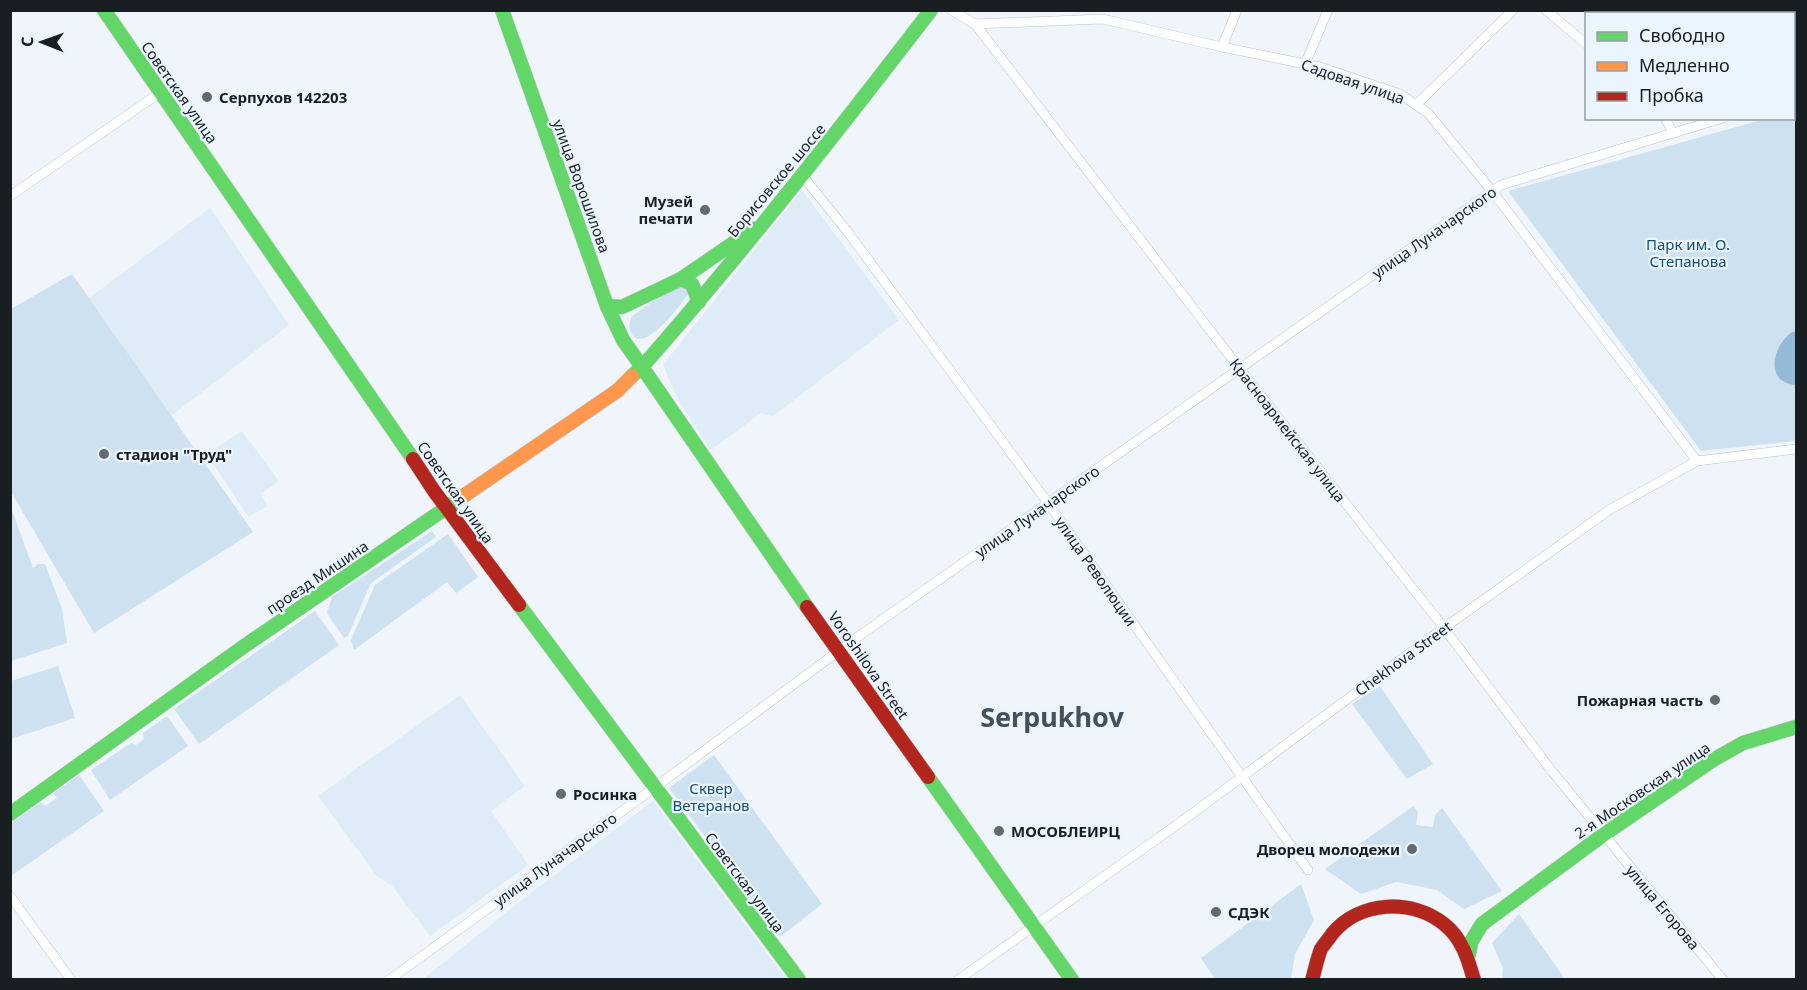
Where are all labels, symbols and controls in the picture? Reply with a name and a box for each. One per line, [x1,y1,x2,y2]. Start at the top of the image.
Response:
north arrow [12,12,72,72]
legend [1585,12,1795,120]
text: Свободно [1639,23,1725,47]
text: С [16,36,38,47]
street label: Советская улица [137,37,223,147]
text: Медленно [1639,53,1730,77]
street label: Садовая улица [1299,54,1407,108]
text: Пробка [1639,83,1704,107]
place label: Серпухов 142203 [219,87,347,107]
marker: Серпухов 142203 [200,90,214,104]
street label: улица Ворошилова [549,117,615,255]
street label: Борисовское шоссе [723,119,829,241]
street label: улица Луначарского [1368,181,1500,283]
place label: Музей печати [639,191,693,228]
marker: Музей печати [698,203,712,217]
park label: Парк им. О. Степанова [1646,234,1730,271]
street label: Красноармейская улица [1226,354,1350,506]
street label: Советская улица [413,437,499,547]
place label: стадион "Труд" [116,444,232,464]
marker: стадион "Труд" [97,447,111,461]
street label: улица Луначарского [971,460,1103,562]
street label: улица Революции [1051,512,1141,630]
street label: проезд Мишина [262,535,372,619]
street label: Voroshilova Street [824,607,914,723]
street label: Chekhova Street [1351,616,1456,700]
place label: Пожарная часть [1577,690,1703,710]
marker: Пожарная часть [1708,693,1722,707]
district label: Serpukhov [980,698,1124,735]
street label: 2-я Московская улица [1570,737,1714,843]
park label: Сквер Ветеранов [673,778,750,815]
place label: Росинка [573,784,637,804]
marker: Росинка [554,787,568,801]
street label: улица Луначарского [489,807,621,910]
place label: МОСОБЛЕИРЦ [1011,821,1120,841]
marker: МОСОБЛЕИРЦ [992,824,1006,838]
street label: Советская улица [701,828,789,936]
place label: Дворец молодежи [1257,839,1400,859]
marker: Дворец молодежи [1405,842,1419,856]
street label: улица Егорова [1622,860,1704,954]
place label: СДЭК [1228,902,1270,922]
marker: СДЭК [1209,905,1223,919]

